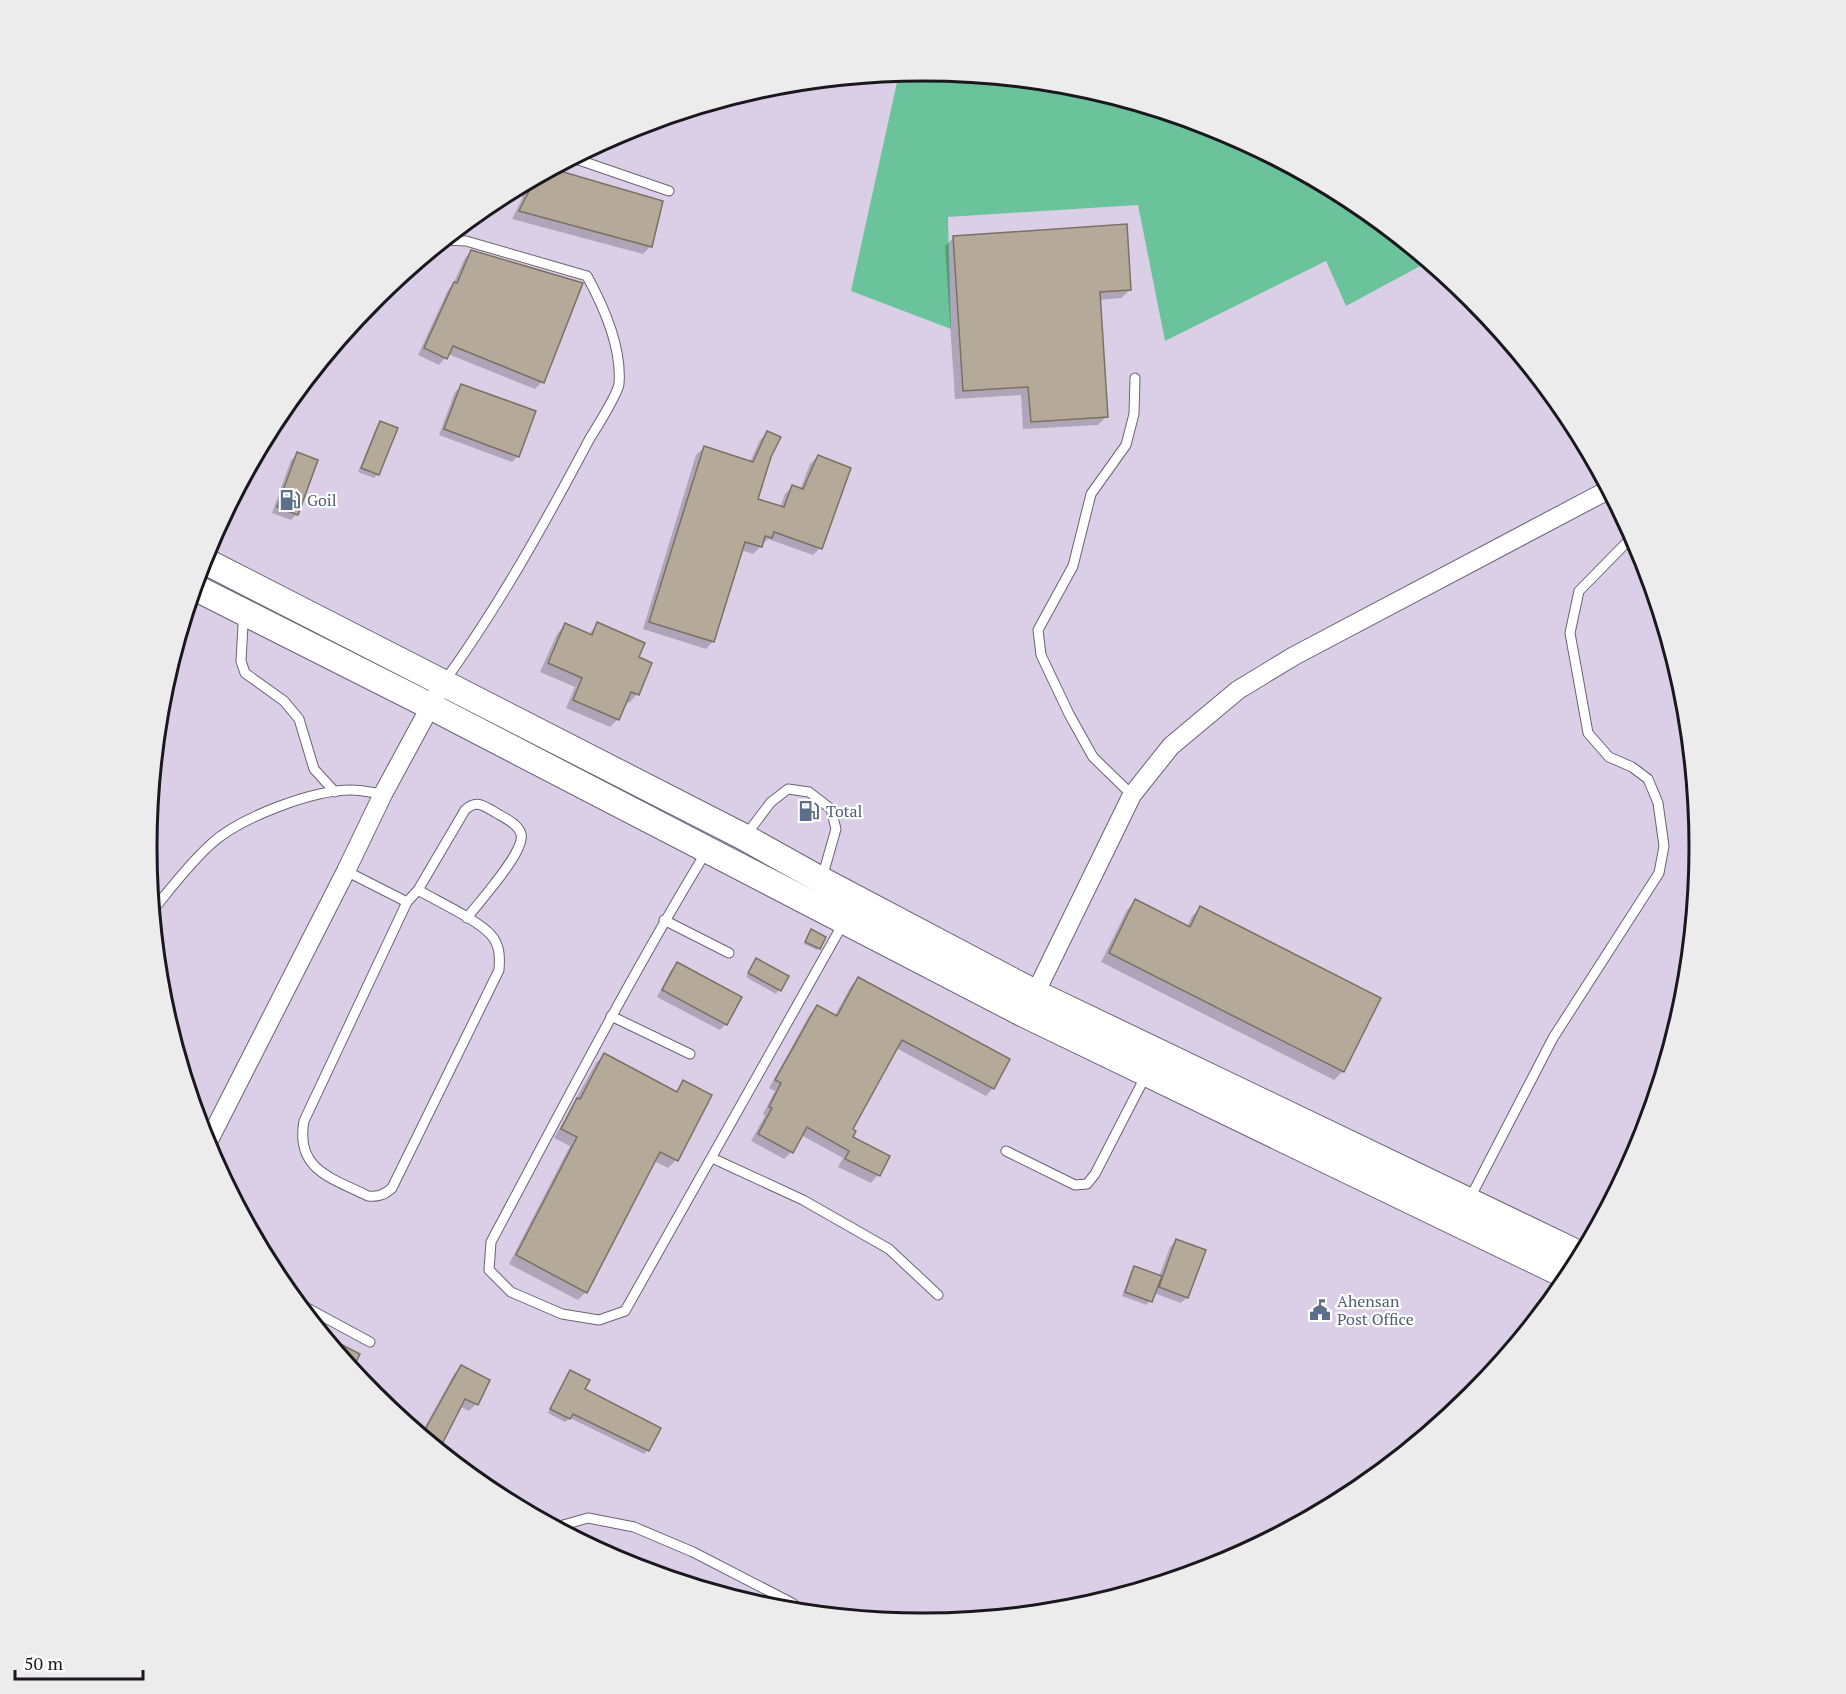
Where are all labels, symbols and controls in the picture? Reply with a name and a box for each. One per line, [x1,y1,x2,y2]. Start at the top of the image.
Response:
fuel station icon: Goil [278,488,302,512]
place label: Goil [307,489,337,511]
fuel station icon: Total [797,799,821,823]
place label: Total [826,800,863,822]
place label: Ahensan Post Office [1337,1290,1414,1330]
public building icon: Ahensan Post Office [1308,1298,1332,1322]
scale bar [15,1643,142,1681]
text: 50 m [24,1651,64,1675]

